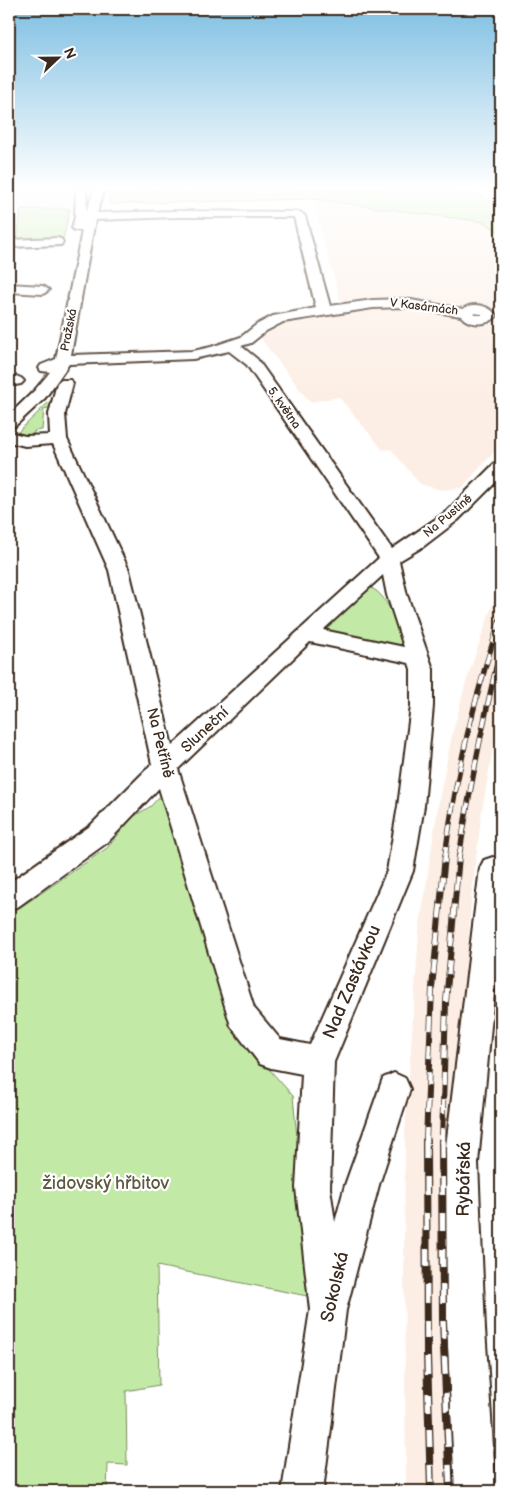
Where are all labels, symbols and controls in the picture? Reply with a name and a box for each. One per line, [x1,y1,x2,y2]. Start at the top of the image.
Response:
north arrow [32,32,82,82]
text: N [60,45,79,61]
street label: V Kasárnách [389,295,459,319]
street label: Pražská [58,307,80,352]
street label: 5. května [264,384,304,432]
street label: Na Pustině [421,491,476,541]
street label: Sluneční [177,703,233,757]
street label: Na Petříně [142,706,178,780]
street label: Nad Zastávkou [319,922,385,1042]
street label: Rybářská [453,1141,475,1217]
park label: židovský hřbitov [42,1173,170,1194]
street label: Sokolská [317,1250,353,1324]

